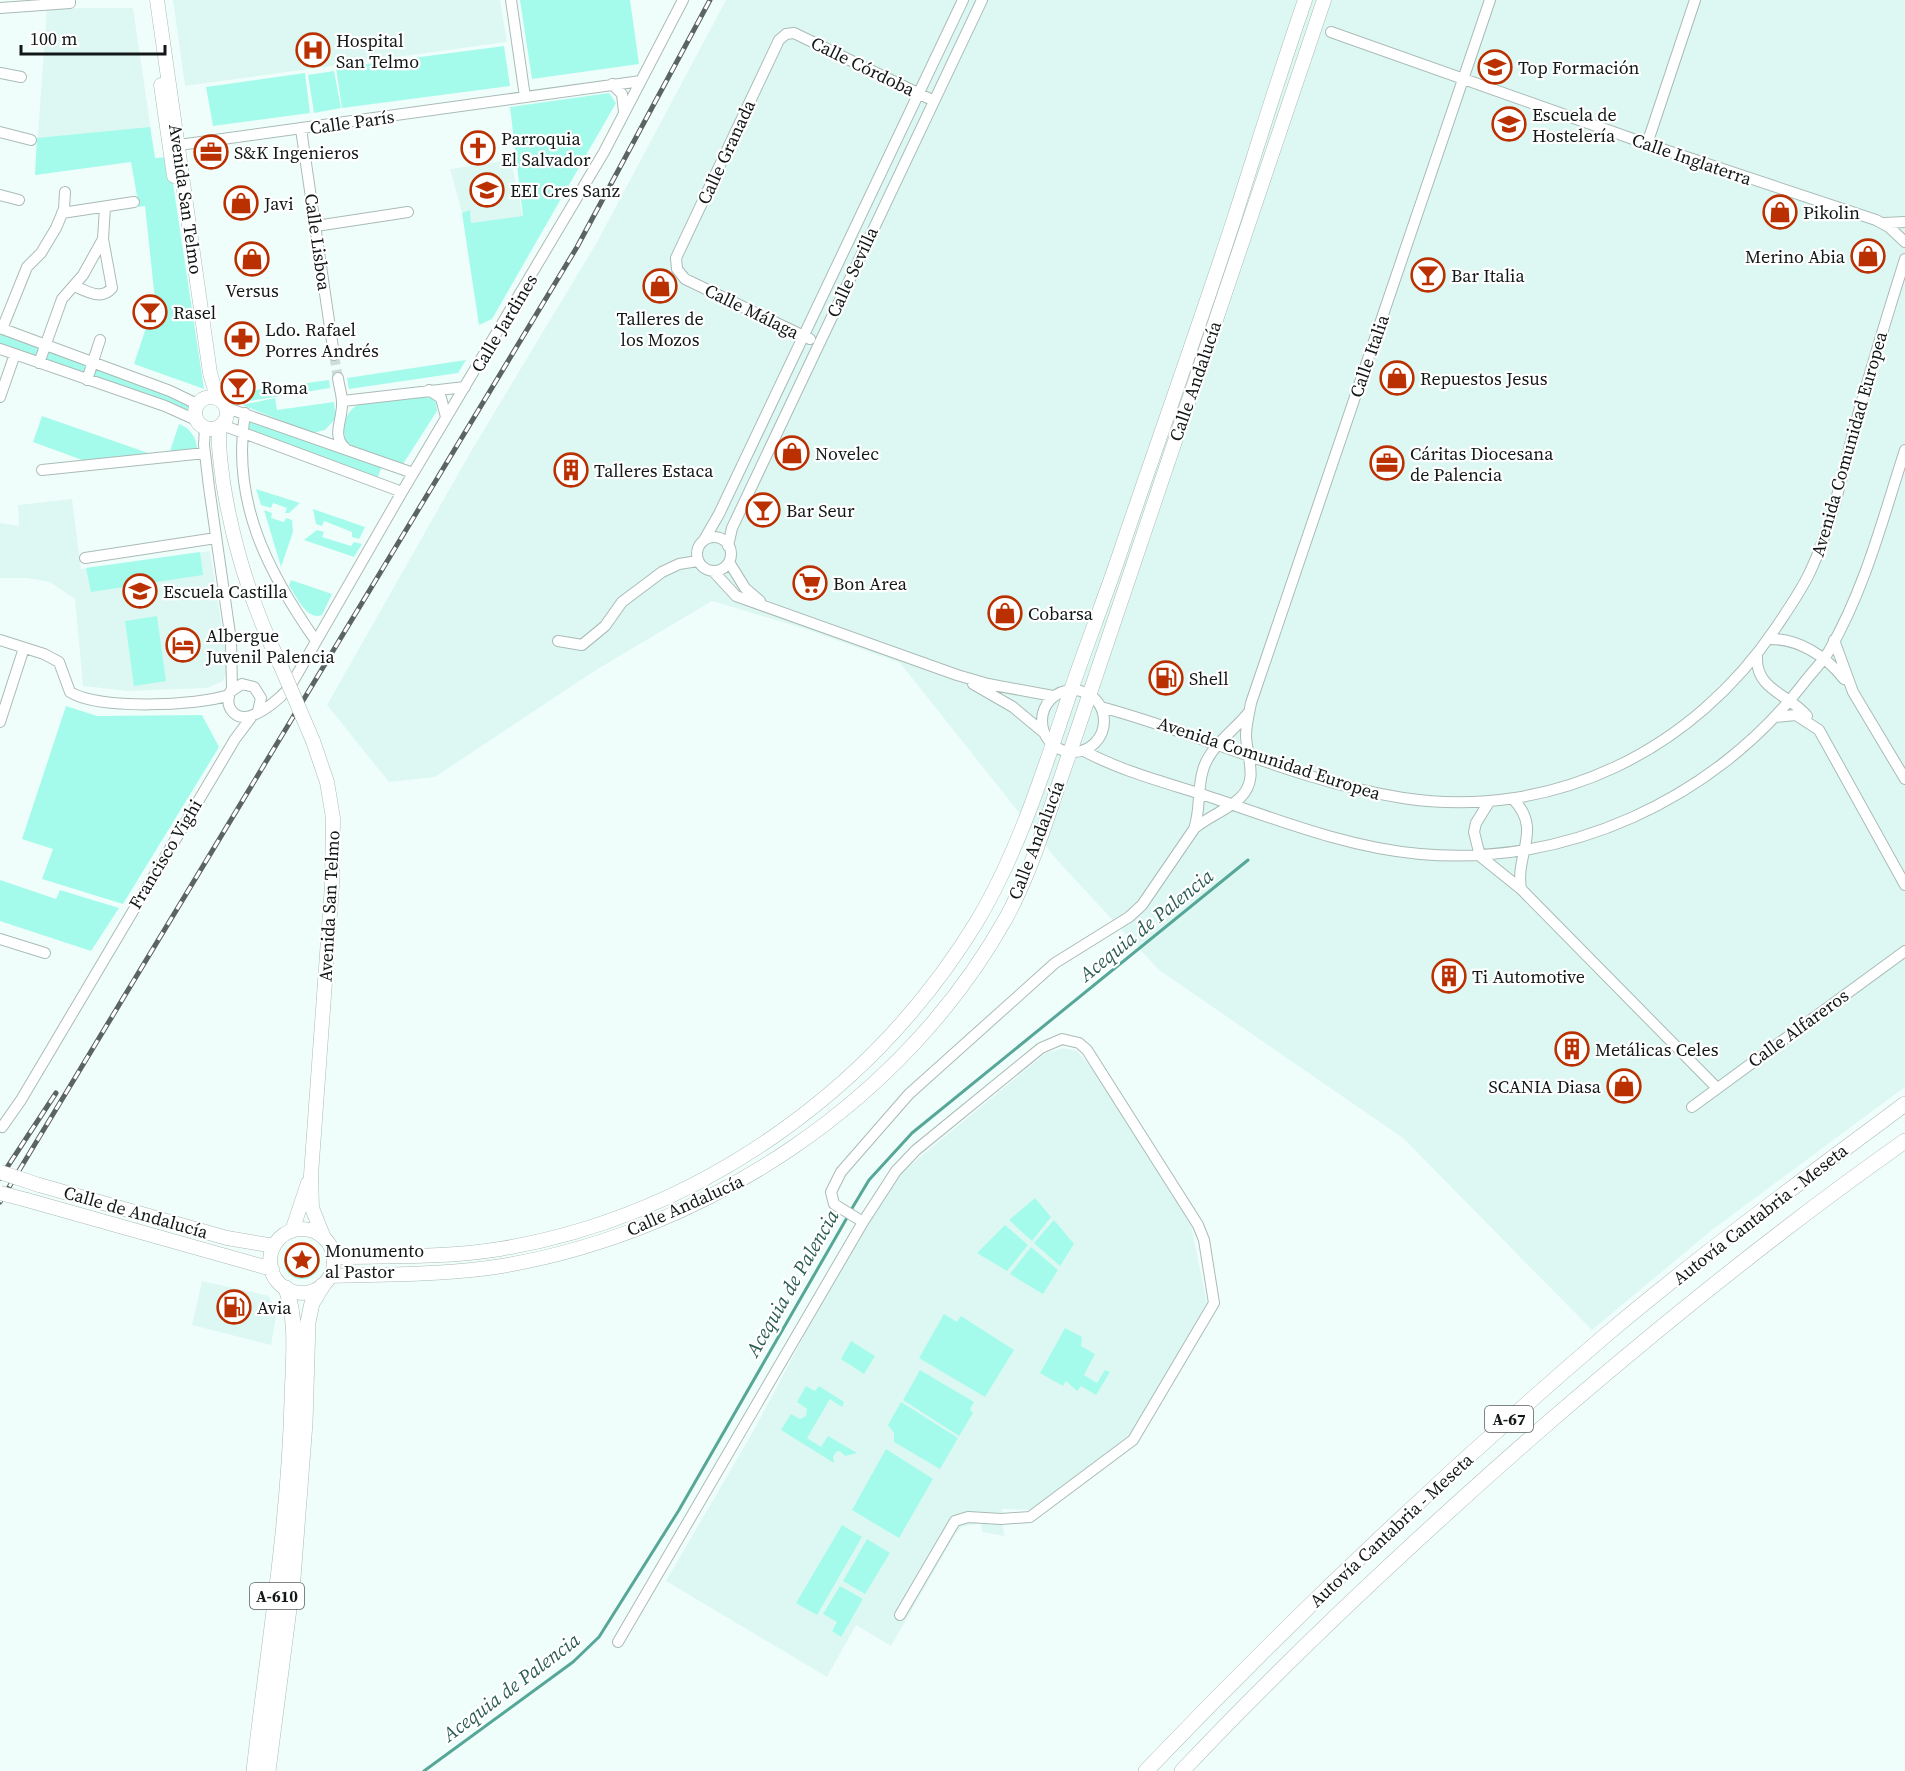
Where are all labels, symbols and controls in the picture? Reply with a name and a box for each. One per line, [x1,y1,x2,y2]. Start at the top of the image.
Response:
scale bar [21,18,165,56]
text: 100 m [30,26,77,51]
place label: Hospital San Telmo [336,28,419,74]
street label: Calle Córdoba [807,30,920,102]
hospital icon: Hospital San Telmo [295,32,331,68]
school or university icon: Top Formación [1477,49,1513,85]
place label: Top Formación [1518,55,1640,80]
street label: Calle Granada [691,95,761,208]
place label: Escuela de Hostelería [1532,102,1617,148]
street label: Calle París [308,104,396,140]
school or university icon: Escuela de Hostelería [1491,106,1527,142]
street label: Avenida San Telmo [163,122,209,276]
place label: Parroquia El Salvador [501,126,591,172]
street label: Calle Inglaterra [1629,127,1756,191]
church icon: Parroquia El Salvador [460,130,496,166]
office icon: S&K Ingenieros [193,134,229,170]
place label: S&K Ingenieros [234,140,359,165]
school or university icon: EEI Cres Sanz [469,172,505,208]
place label: EEI Cres Sanz [510,178,620,203]
shop icon: Javi [223,185,259,221]
place label: Javi [263,191,294,216]
street label: Calle Lisboa [299,192,337,293]
shop icon: Pikolin [1762,194,1798,230]
place label: Pikolin [1803,200,1860,225]
street label: Calle Sevilla [820,222,884,321]
shop icon: Merino Abia [1850,238,1886,274]
shop icon: Versus [234,241,270,277]
place label: Merino Abia [1745,244,1846,269]
bar icon: Bar Italia [1410,257,1446,293]
place label: Bar Italia [1451,263,1525,288]
shop icon: Talleres de los Mozos [642,268,678,304]
street label: Calle Jardines [465,269,543,377]
street label: Calle Málaga [701,277,804,345]
place label: Versus [225,278,279,303]
bar icon: Rasel [132,294,168,330]
place label: Rasel [173,300,216,325]
place label: Talleres de los Mozos [616,306,704,352]
street label: Calle Italia [1343,310,1395,401]
place label: Ldo. Rafael Porres Andrés [265,317,379,363]
street label: Calle Andalucía [1163,317,1228,444]
pharmacy icon: Ldo. Rafael Porres Andrés [224,321,260,357]
street label: Avenida Comunidad Europea [1805,328,1893,559]
shop icon: Repuestos Jesus [1379,360,1415,396]
place label: Repuestos Jesus [1420,366,1548,391]
bar icon: Roma [220,369,256,405]
place label: Roma [261,375,309,400]
shop icon: Novelec [774,435,810,471]
place label: Novelec [815,441,879,466]
place label: Cáritas Diocesana de Palencia [1410,441,1554,487]
office icon: Cáritas Diocesana de Palencia [1369,445,1405,481]
building icon: Talleres Estaca [553,452,589,488]
place label: Talleres Estaca [594,458,714,483]
bar icon: Bar Seur [745,492,781,528]
place label: Bar Seur [786,498,855,523]
supermarket icon: Bon Area [792,565,828,601]
place label: Bon Area [833,571,908,596]
school or university icon: Escuela Castilla [122,573,158,609]
place label: Escuela Castilla [163,579,288,604]
shop icon: Cobarsa [987,595,1023,631]
place label: Cobarsa [1028,601,1094,626]
place label: Albergue Juvenil Palencia [205,623,335,669]
hotel icon: Albergue Juvenil Palencia [165,627,201,663]
fuel station icon: Shell [1148,660,1184,696]
place label: Shell [1189,666,1229,691]
street label: Avenida Comunidad Europea [1154,710,1385,806]
street label: Calle Andalucía [1002,776,1070,903]
street label: Francisco Vighi [122,794,208,914]
street label: Avenida San Telmo [313,830,345,982]
water label: Acequia de Palencia [1072,862,1220,989]
building icon: Ti Automotive [1431,958,1467,994]
place label: Ti Automotive [1472,964,1585,989]
street label: Calle Alfareros [1742,983,1854,1073]
building icon: Metálicas Celes [1554,1031,1590,1067]
place label: Metálicas Celes [1595,1037,1719,1062]
shop icon: SCANIA Diasa [1606,1068,1642,1104]
place label: SCANIA Diasa [1489,1074,1602,1099]
street label: Autovía Cantabria - Meseta [1667,1137,1853,1290]
street label: Calle Andalucía [623,1168,748,1242]
street label: Calle de Andalucía [61,1179,212,1245]
water label: Acequia de Palencia [738,1204,846,1363]
place label: Monumento al Pastor [325,1238,424,1284]
place icon: Monumento al Pastor [284,1242,320,1278]
fuel station icon: Avia [216,1289,252,1325]
place label: Avia [257,1295,292,1320]
road number: A-67 [1485,1406,1533,1432]
street label: Autovía Cantabria - Meseta [1304,1447,1479,1613]
road number: A-610 [250,1583,304,1609]
water label: Acequia de Palencia [436,1626,586,1749]

